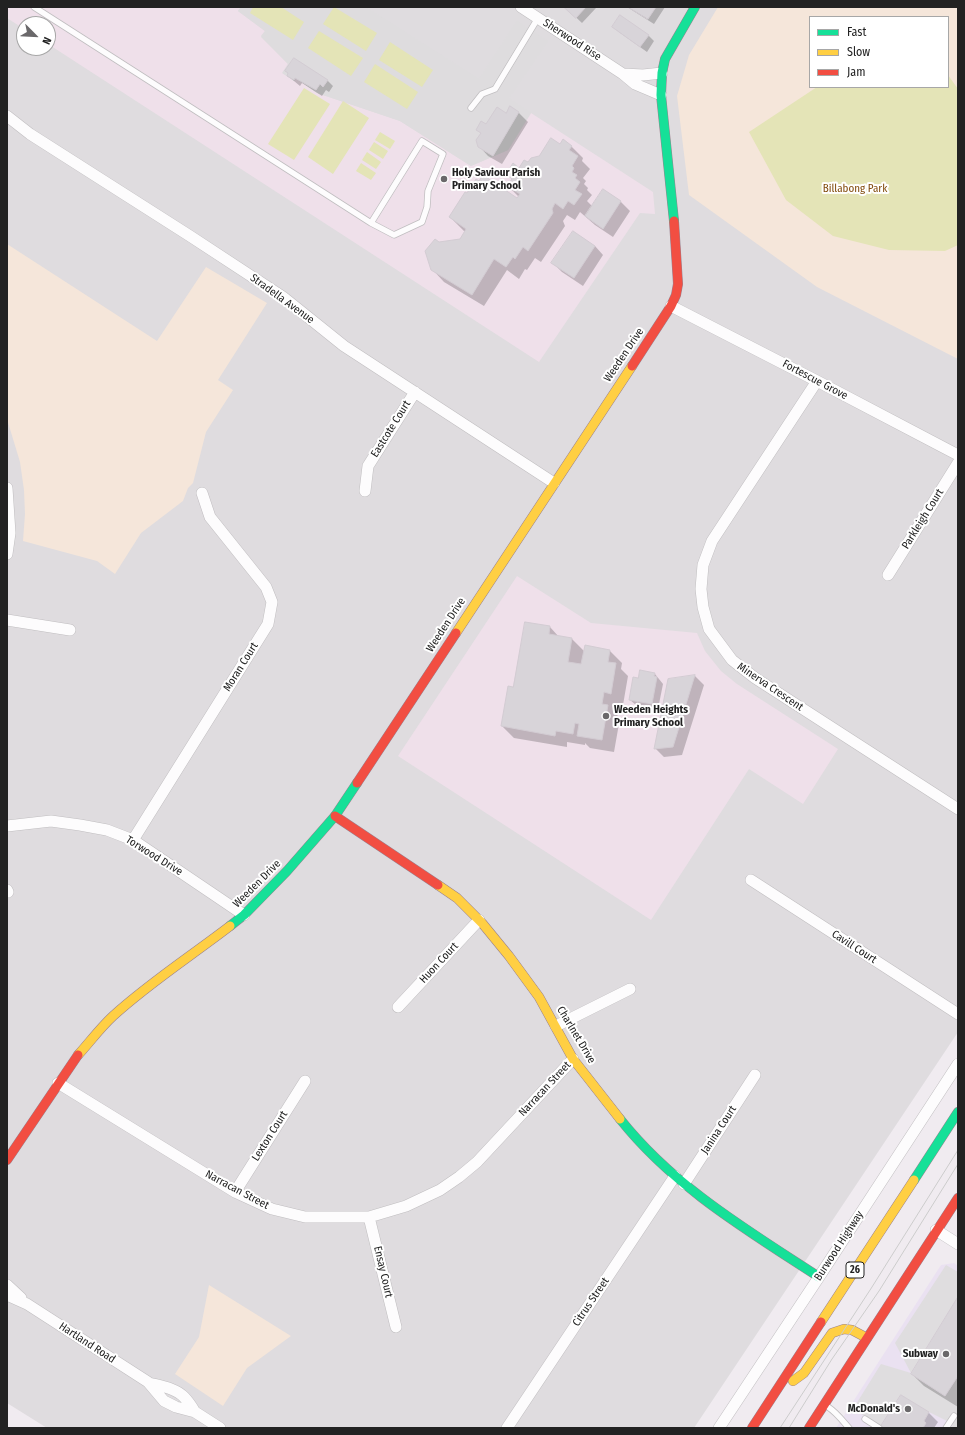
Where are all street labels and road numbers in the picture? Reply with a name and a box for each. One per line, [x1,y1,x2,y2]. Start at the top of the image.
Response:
street label: Sherwood Rise [540,16,604,64]
street label: Stradella Avenue [247,271,317,327]
street label: Weeden Drive [601,326,647,384]
street label: Fortescue Grove [780,357,850,403]
street label: Eastcote Court [368,398,414,460]
street label: Parkleigh Court [899,486,947,552]
street label: Weeden Drive [424,595,468,655]
street label: Moran Court [221,640,261,694]
street label: Minerva Crescent [734,660,806,714]
street label: Torwood Drive [123,833,185,879]
street label: Weeden Drive [230,857,284,911]
street label: Cavill Court [829,928,879,966]
street label: Huon Court [417,940,461,986]
street label: Charlnet Drive [554,1004,598,1066]
street label: Narracan Street [516,1059,574,1119]
street label: Janina Court [698,1103,740,1157]
street label: Lexton Court [249,1108,291,1164]
street label: Narracan Street [203,1168,271,1212]
street label: Burwood Highway [812,1209,866,1283]
street label: Ensay Court [371,1245,395,1299]
road number: 26 [846,1262,864,1278]
street label: Citrus Street [570,1275,612,1329]
street label: Hartland Road [56,1320,118,1366]

